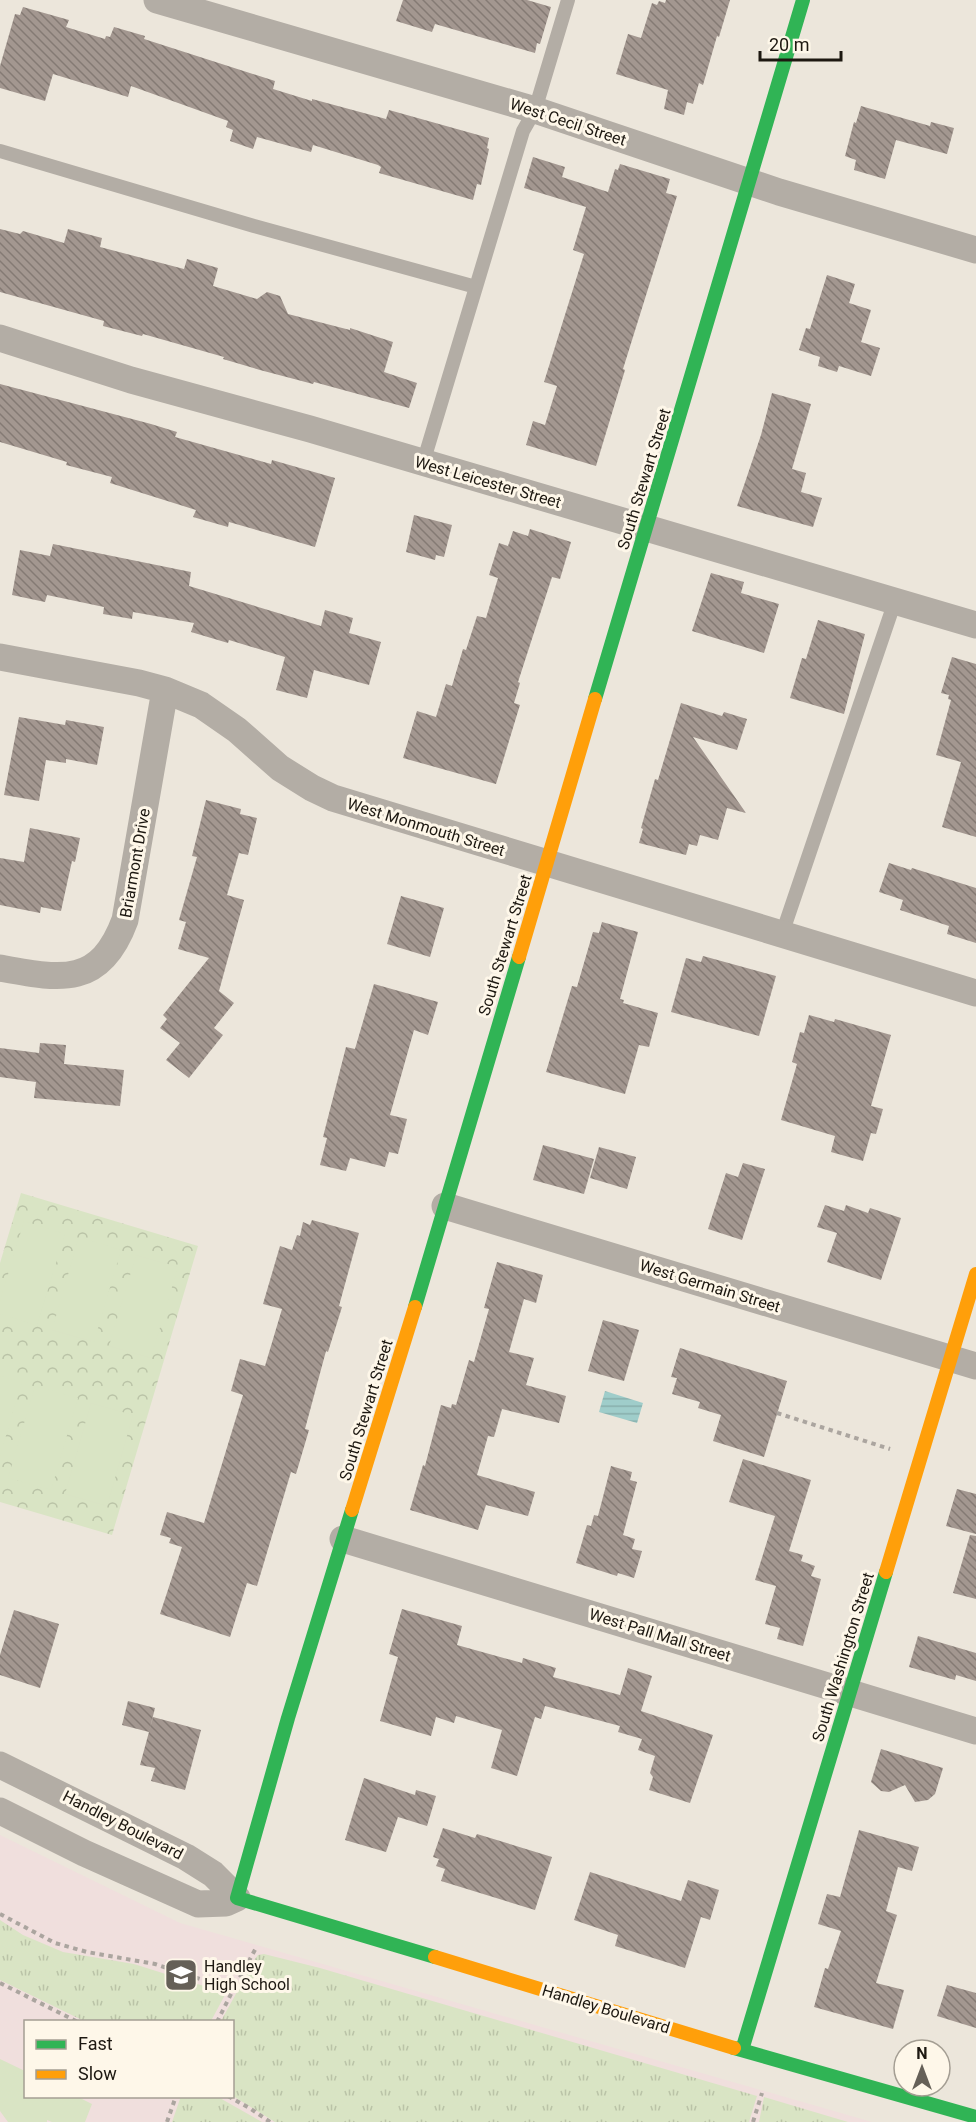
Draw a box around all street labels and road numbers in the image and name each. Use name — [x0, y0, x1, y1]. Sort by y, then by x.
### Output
street label: West Cecil Street — [507, 94, 629, 150]
street label: South Stewart Street — [613, 406, 675, 552]
street label: West Leicester Street — [413, 452, 563, 512]
street label: West Monmouth Street — [345, 794, 507, 860]
street label: Briarmont Drive — [116, 807, 154, 919]
street label: South Stewart Street — [474, 872, 536, 1018]
street label: West Germain Street — [637, 1256, 783, 1316]
street label: South Stewart Street — [335, 1337, 397, 1483]
street label: South Washington Street — [808, 1570, 878, 1744]
street label: West Pall Mall Street — [587, 1604, 733, 1666]
street label: Handley Boulevard — [60, 1786, 186, 1864]
street label: Handley Boulevard — [540, 1981, 672, 2037]

